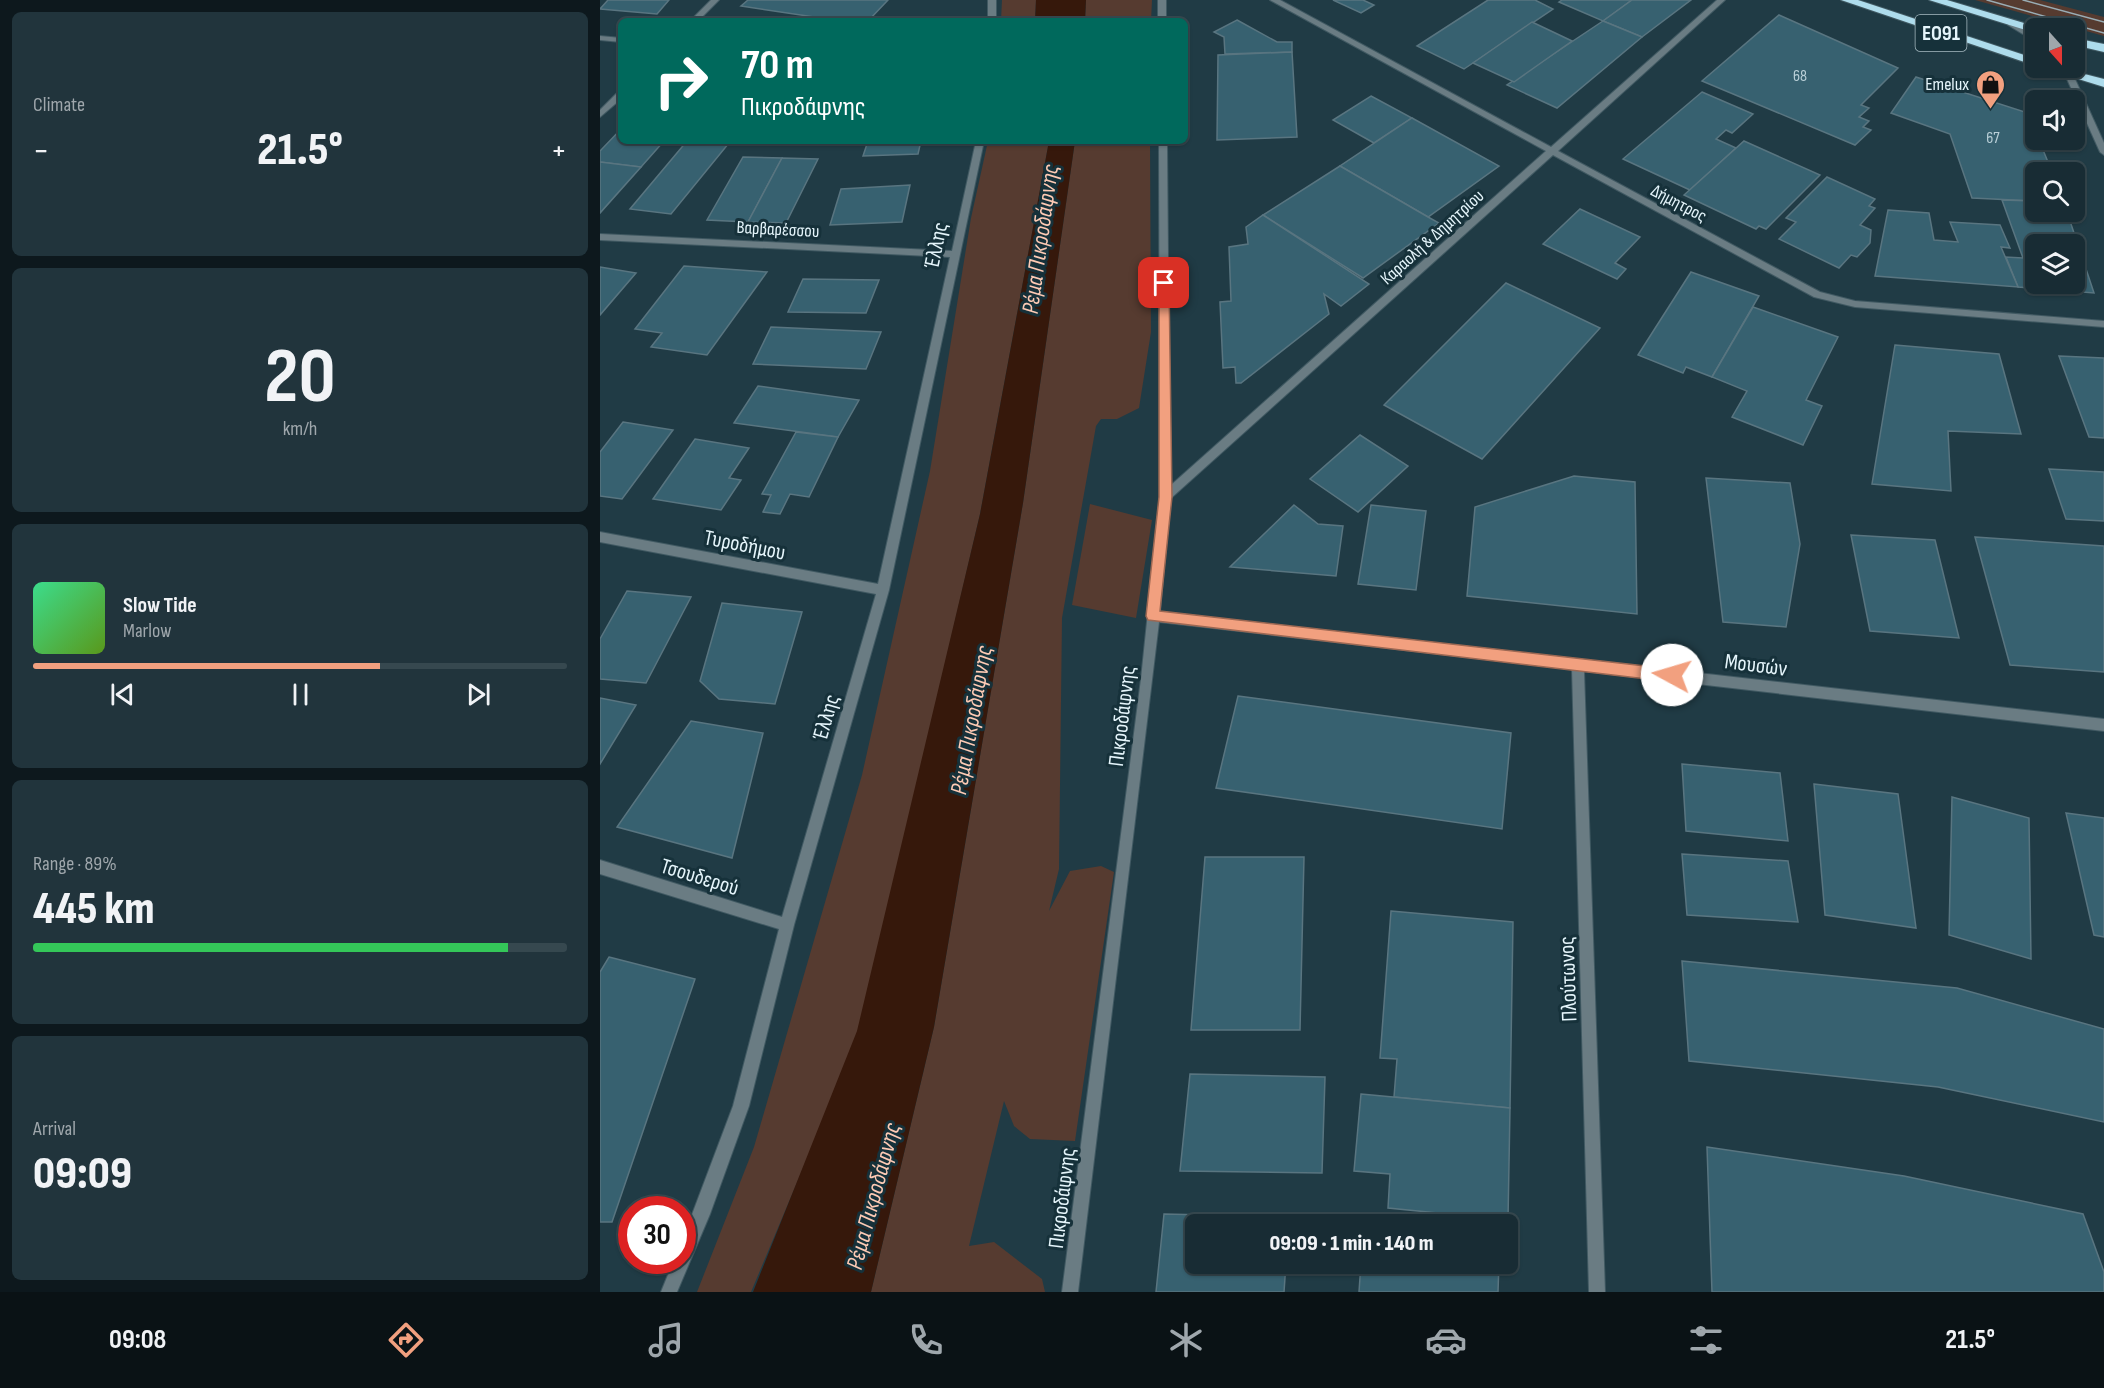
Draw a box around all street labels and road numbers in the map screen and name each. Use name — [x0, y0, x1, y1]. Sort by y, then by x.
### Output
road number: ΕΟ91 — [1916, 15, 1966, 51]
street label: Δήμητρος — [1647, 180, 1710, 227]
street label: Καραολή & Δημητρίου — [1376, 185, 1488, 289]
street label: Βαρβαρέσσου — [736, 217, 820, 242]
street label: Έλλης — [918, 220, 955, 272]
street label: Τυροδήμου — [702, 524, 788, 567]
street label: Μουσών — [1723, 648, 1789, 683]
street label: Πικροδάφνης — [1103, 664, 1142, 768]
street label: Έλλης — [807, 691, 846, 744]
street label: Τσουδερού — [657, 853, 742, 902]
street label: Πλούτωνος — [1554, 936, 1583, 1022]
street label: Πικροδάφνης — [1043, 1146, 1082, 1250]

